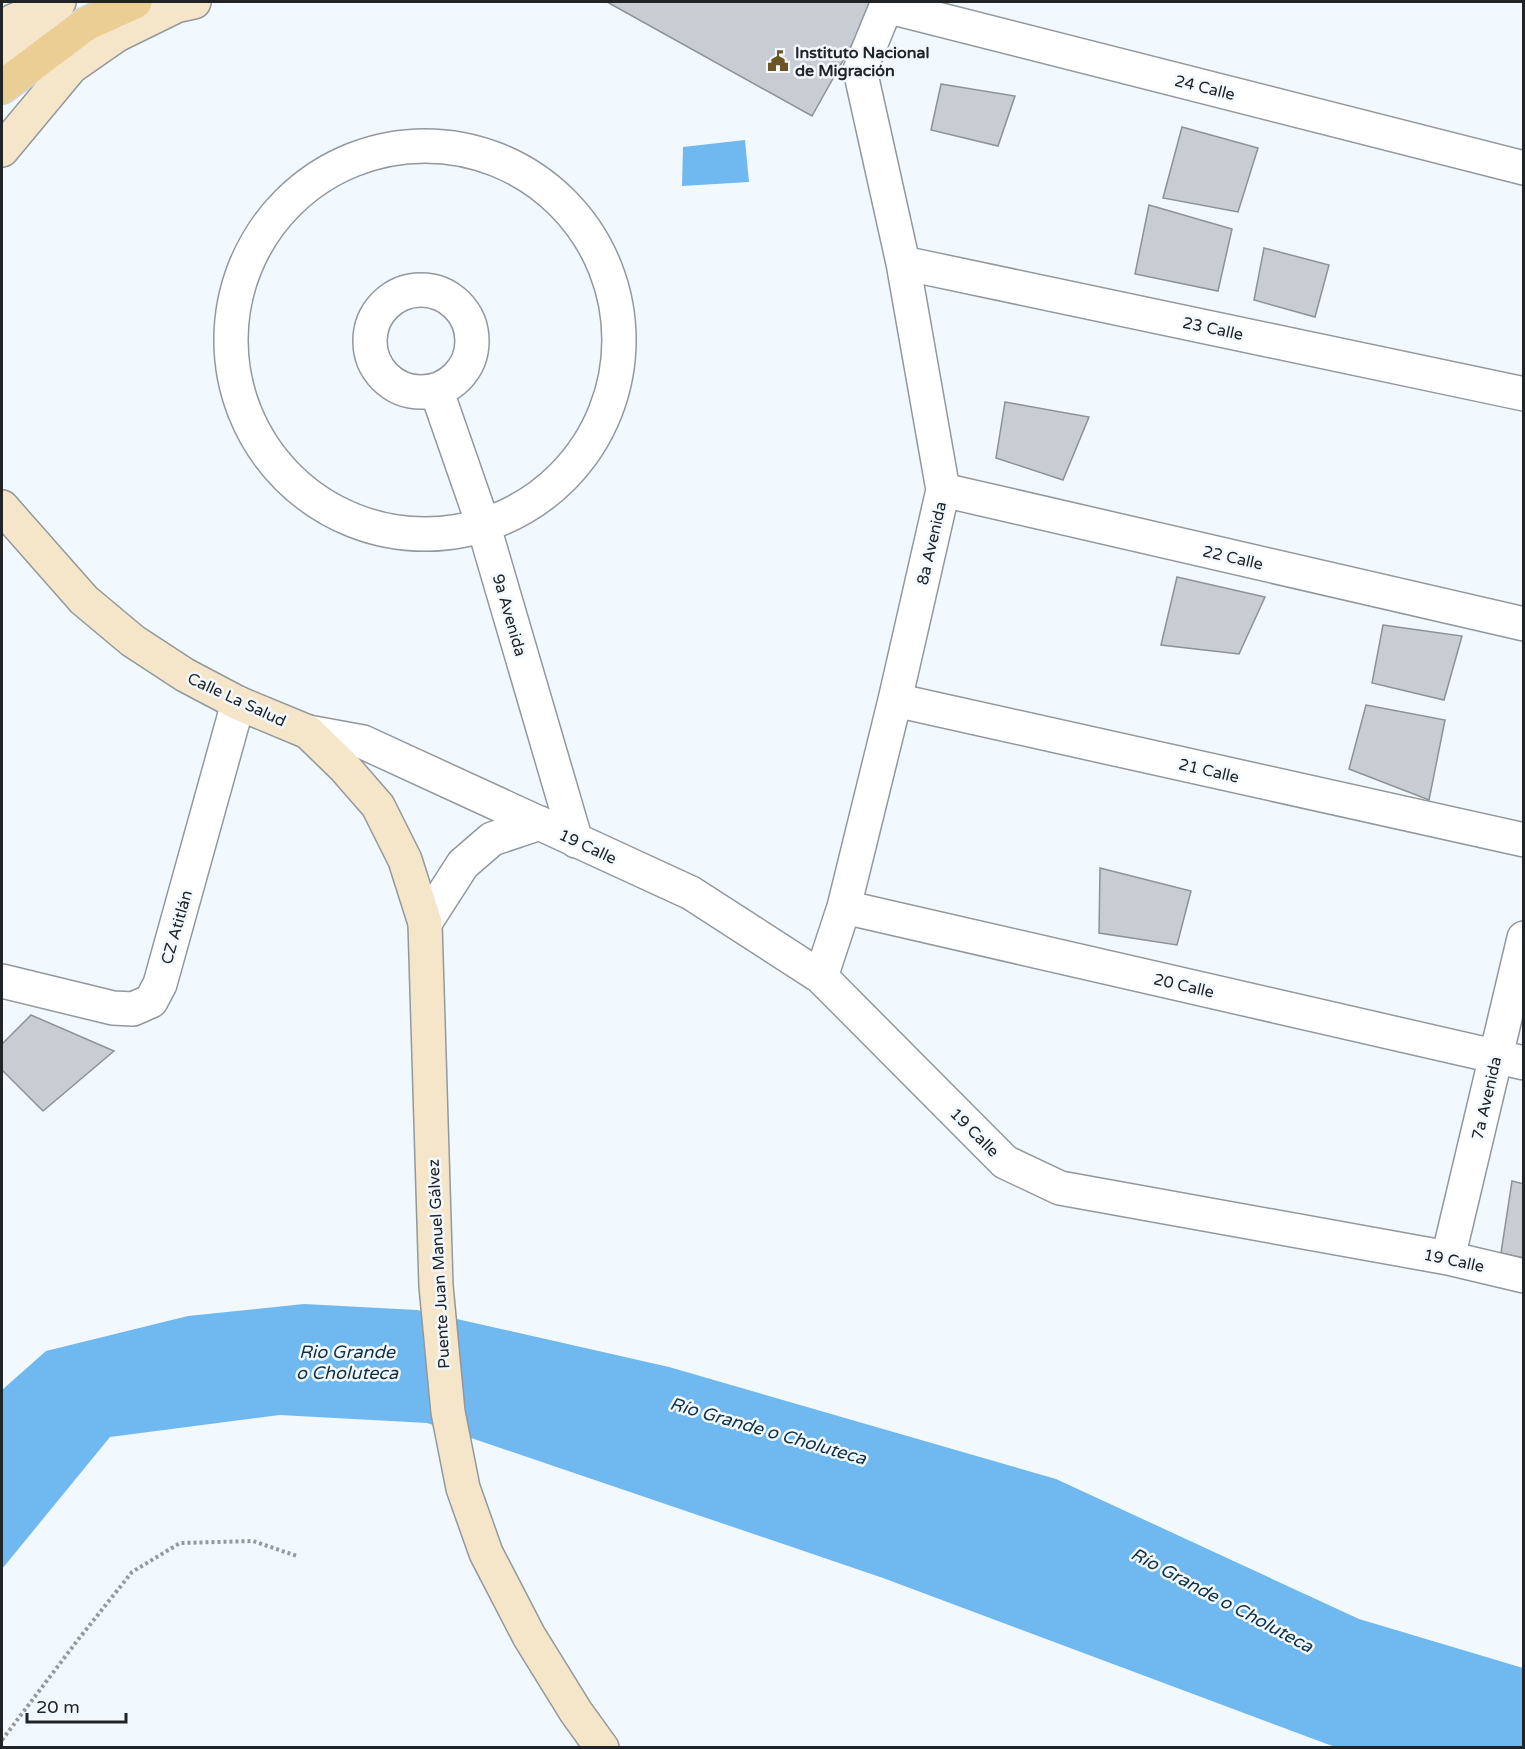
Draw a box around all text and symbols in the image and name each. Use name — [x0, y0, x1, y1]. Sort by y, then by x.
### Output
place label: Instituto Nacional de Migración — [795, 43, 929, 81]
public building icon: Instituto Nacional de Migración — [766, 49, 790, 73]
street label: 24 Calle — [1173, 71, 1237, 105]
street label: 23 Calle — [1181, 313, 1245, 345]
street label: 8a Avenida — [913, 500, 951, 587]
street label: 22 Calle — [1201, 541, 1265, 575]
street label: 9a Avenida — [488, 572, 530, 659]
street label: Calle La Salud — [184, 668, 289, 731]
street label: 21 Calle — [1177, 754, 1241, 788]
street label: 19 Calle — [556, 825, 620, 869]
street label: CZ Atitlán — [157, 888, 197, 967]
street label: 20 Calle — [1152, 969, 1216, 1003]
street label: 7a Avenida — [1468, 1055, 1506, 1142]
street label: 19 Calle — [946, 1104, 1003, 1161]
street label: Puente Juan Manuel Gálvez — [424, 1159, 454, 1369]
street label: 19 Calle — [1422, 1245, 1486, 1277]
water label: Rio Grande o Choluteca — [296, 1341, 399, 1384]
water label: Río Grande o Choluteca — [667, 1392, 869, 1470]
water label: Río Grande o Choluteca — [1127, 1543, 1318, 1658]
scale bar — [27, 1686, 126, 1724]
text: 20 m — [36, 1696, 80, 1718]

